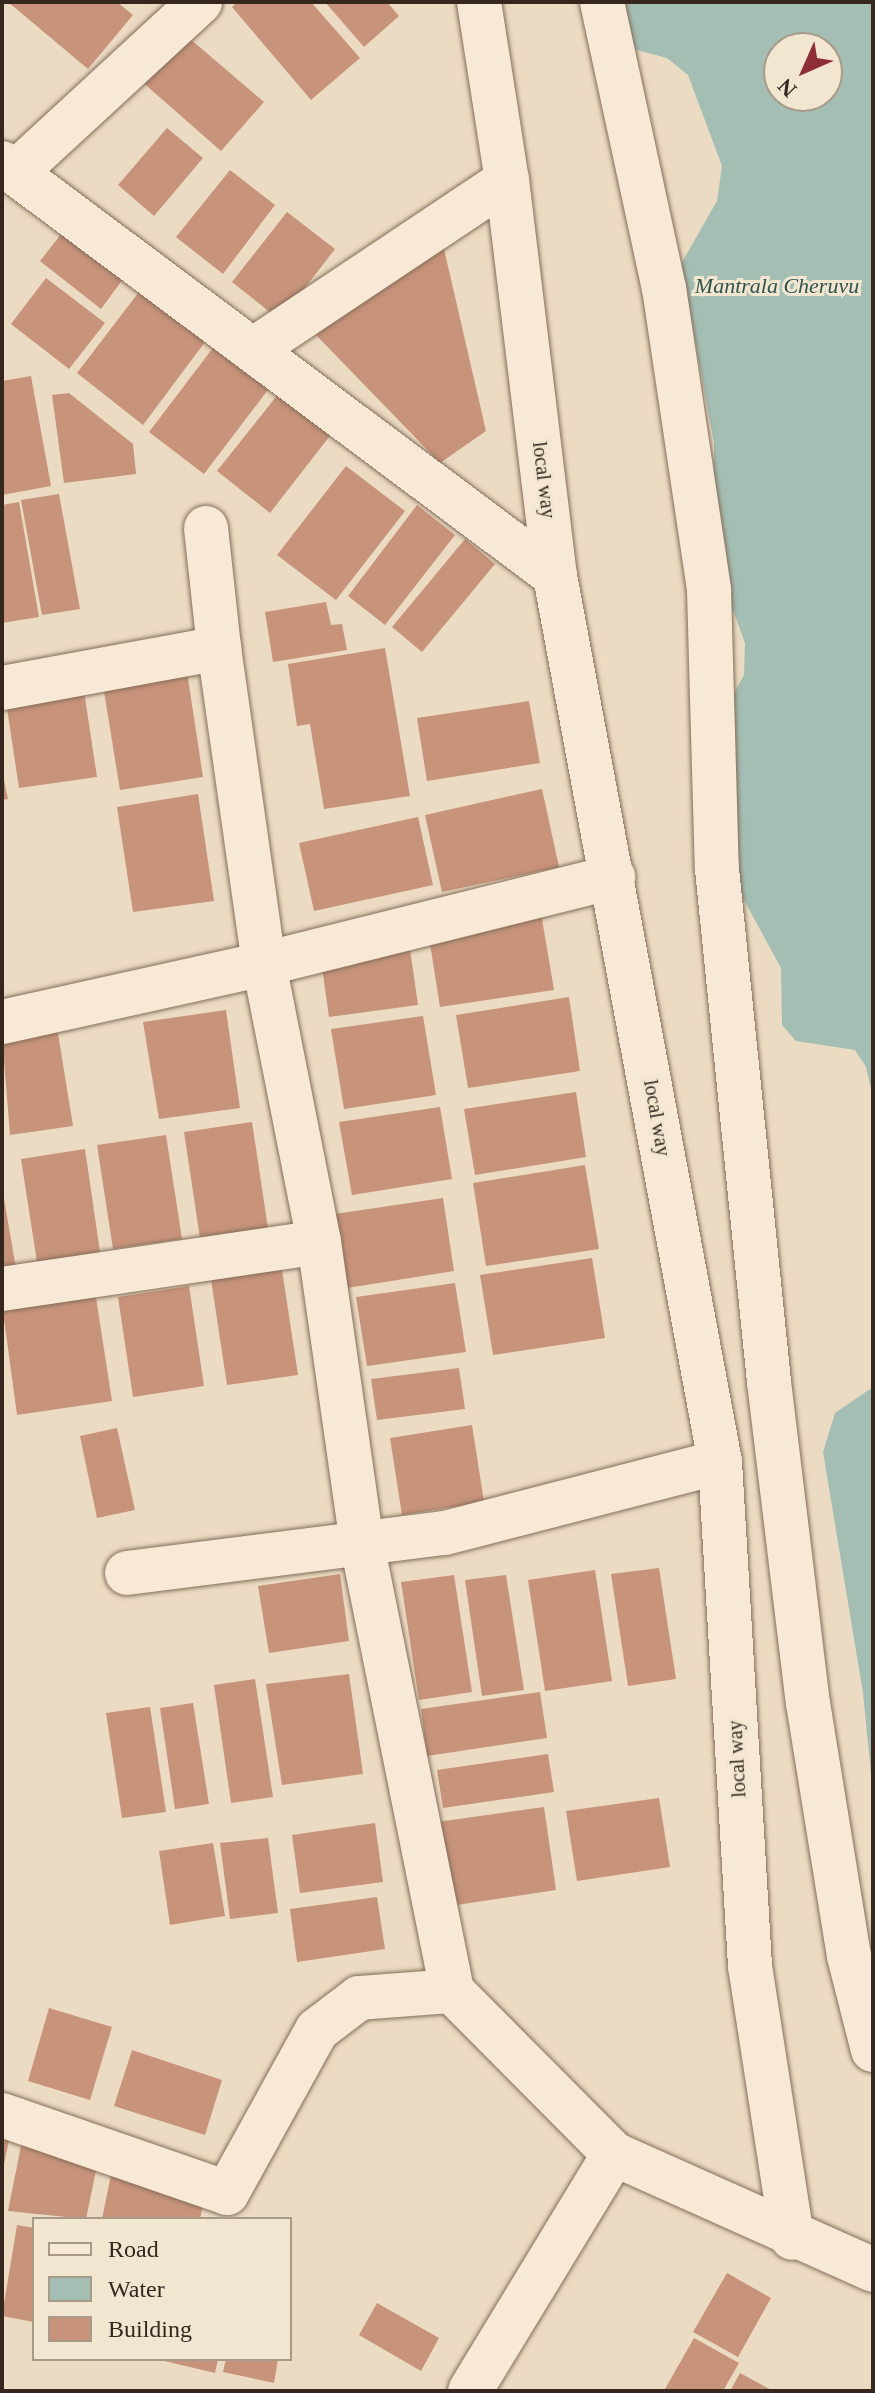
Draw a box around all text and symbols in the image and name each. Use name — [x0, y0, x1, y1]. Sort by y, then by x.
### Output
north arrow — [763, 32, 843, 112]
text: N — [773, 73, 802, 102]
water label: Mantrala Cheruvu — [695, 273, 859, 299]
street label: local way — [527, 440, 561, 520]
street label: local way — [638, 1078, 676, 1158]
street label: local way — [723, 1720, 751, 1798]
legend — [32, 2217, 292, 2361]
text: Road — [108, 2236, 159, 2262]
text: Water — [108, 2276, 165, 2302]
text: Building — [108, 2316, 192, 2342]

